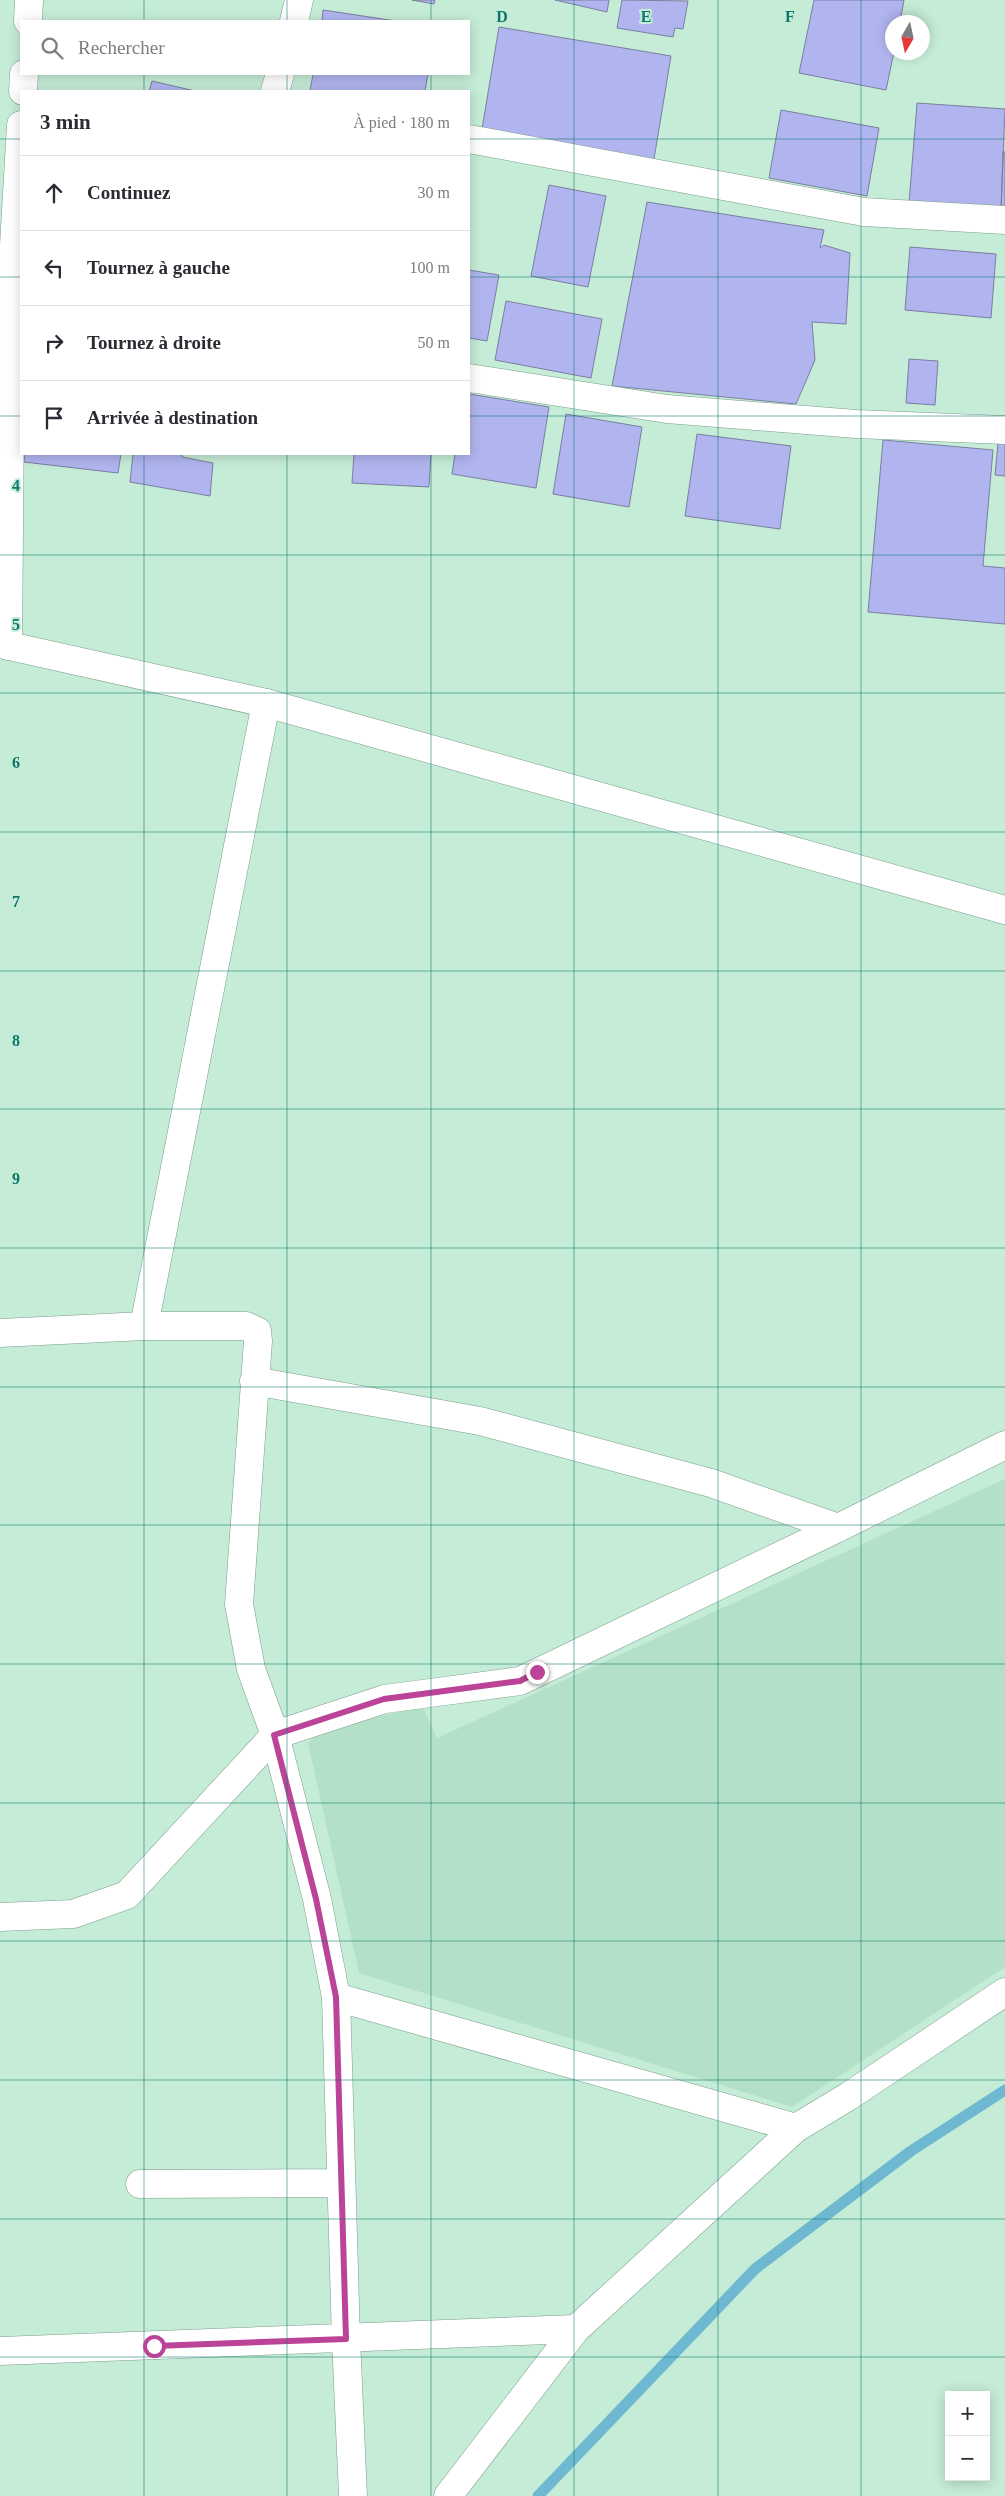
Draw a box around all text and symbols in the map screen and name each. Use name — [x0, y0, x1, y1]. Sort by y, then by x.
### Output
text: D — [496, 8, 508, 25]
text: E — [641, 8, 651, 25]
text: F — [785, 8, 795, 25]
north arrow — [885, 15, 930, 60]
search box — [20, 20, 470, 75]
icon: search — [38, 34, 66, 62]
text: Rechercher — [78, 37, 165, 58]
text: 3 min — [40, 110, 91, 134]
text: À pied · 180 m — [353, 114, 450, 131]
icon: ahead — [40, 179, 68, 207]
text: Continuez — [87, 182, 170, 203]
text: 30 m — [418, 184, 450, 201]
icon: left — [40, 254, 68, 282]
text: Tournez à gauche — [87, 257, 230, 278]
text: 100 m — [410, 259, 450, 276]
icon: right — [40, 329, 68, 357]
text: Tournez à droite — [87, 332, 221, 353]
text: 50 m — [418, 334, 450, 351]
icon: arrive — [40, 404, 68, 432]
text: Arrivée à destination — [87, 407, 258, 428]
text: 4 — [12, 477, 20, 494]
text: 5 — [12, 616, 20, 633]
text: 6 — [12, 754, 20, 771]
text: 7 — [12, 893, 20, 910]
text: 8 — [12, 1032, 20, 1049]
text: 9 — [12, 1170, 20, 1187]
route end — [526, 1661, 549, 1684]
route start — [143, 2335, 166, 2358]
map controls — [945, 2391, 990, 2481]
button: + — [945, 2391, 990, 2436]
button: − — [945, 2436, 990, 2481]

